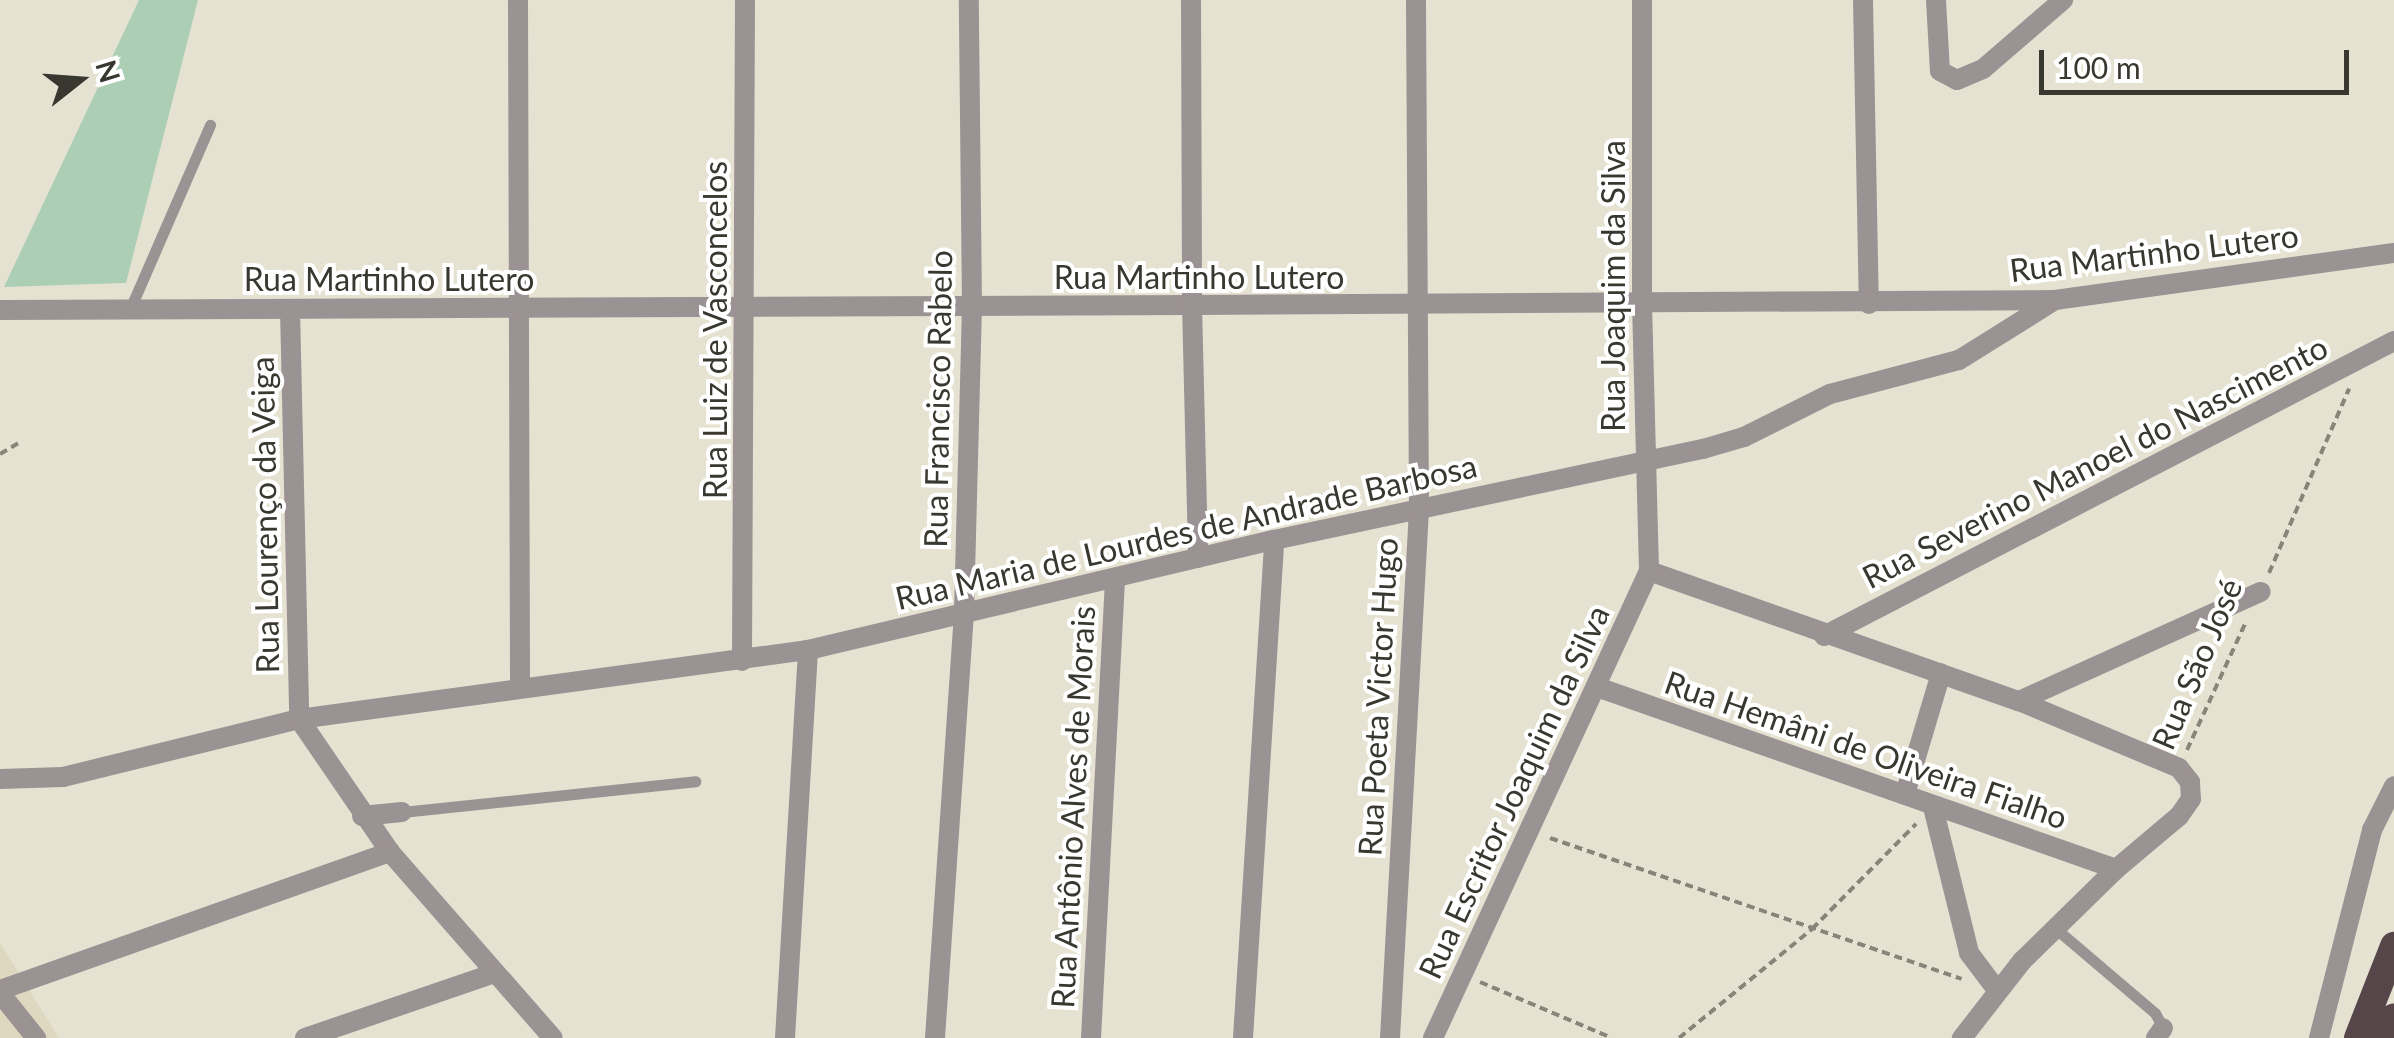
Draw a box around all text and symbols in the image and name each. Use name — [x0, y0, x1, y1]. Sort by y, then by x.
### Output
north arrow — [30, 30, 130, 130]
scale bar — [2044, 30, 2354, 92]
text: 100 m — [2056, 49, 2141, 85]
text: N — [89, 56, 128, 87]
street label: Rua Joaquim da Silva — [1594, 140, 1632, 432]
street label: Rua Luiz de Vasconcelos — [696, 160, 734, 500]
street label: Rua Martinho Lutero — [2007, 216, 2301, 290]
street label: Rua Francisco Rabelo — [916, 250, 960, 548]
street label: Rua Martinho Lutero — [1054, 258, 1344, 296]
street label: Rua Martinho Lutero — [244, 260, 534, 298]
street label: Rua Severino Manoel do Nascimento — [1856, 328, 2334, 596]
street label: Rua Lourenço da Veiga — [243, 356, 287, 674]
street label: Rua Maria de Lourdes de Andrade Barbosa — [891, 446, 1481, 618]
street label: Rua Poeta Victor Hugo — [1350, 536, 1406, 858]
street label: Rua São José — [2144, 572, 2250, 756]
street label: Rua Escritor Joaquim da Silva — [1410, 599, 1618, 985]
street label: Rua Antônio Alves de Morais — [1043, 604, 1103, 1010]
street label: Rua Hemâni de Oliveira Fialho — [1660, 663, 2072, 837]

